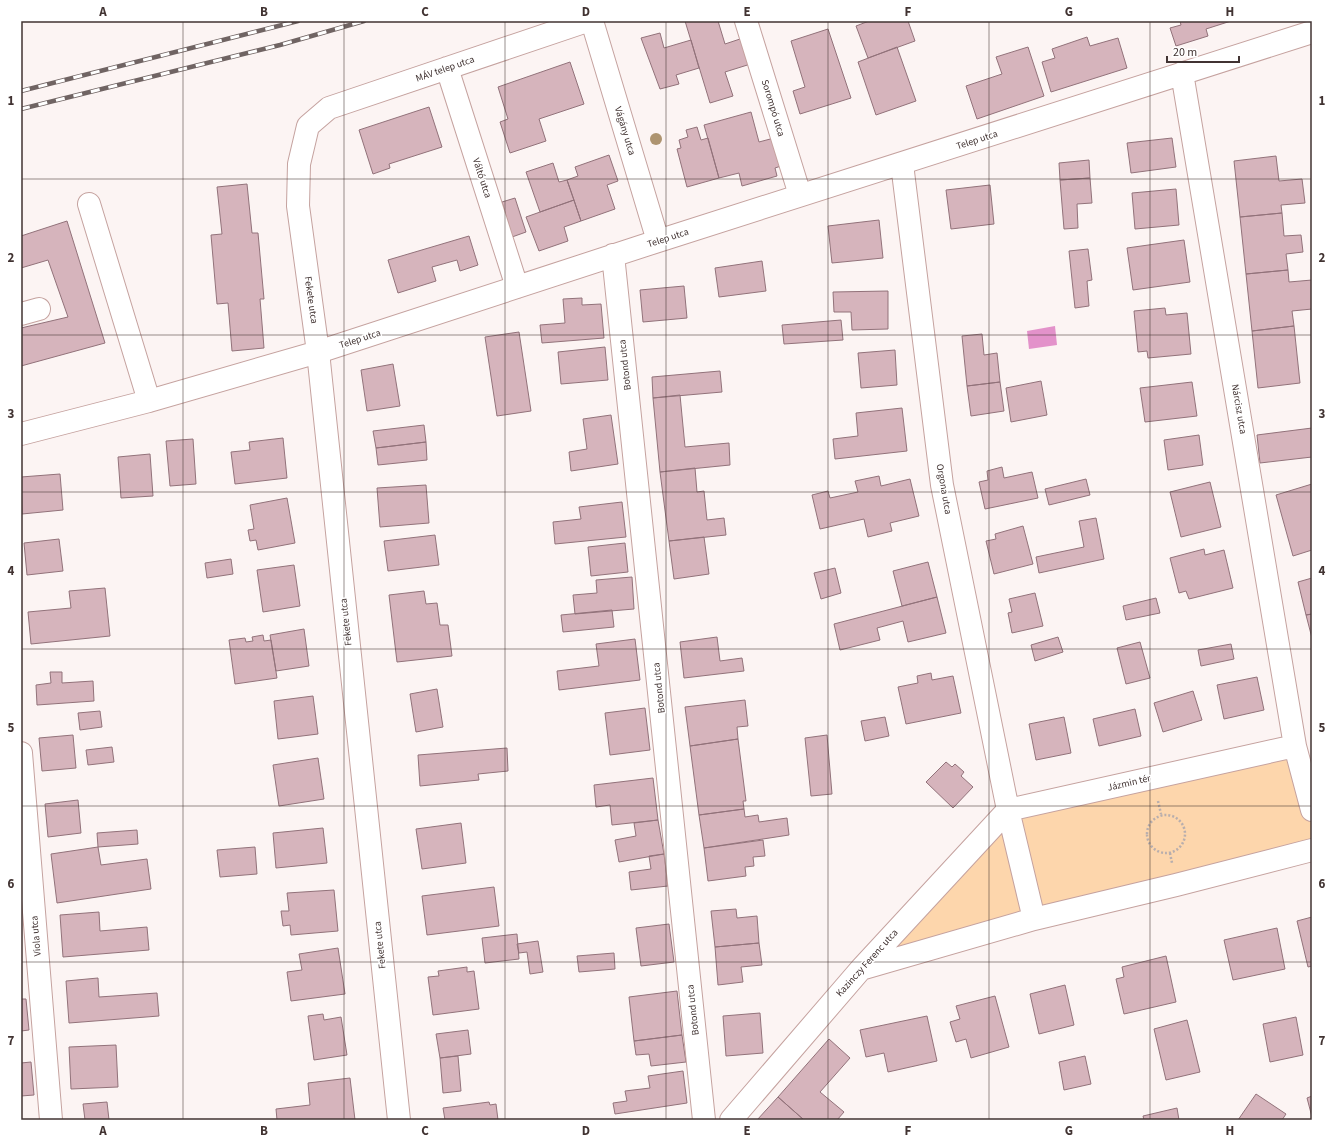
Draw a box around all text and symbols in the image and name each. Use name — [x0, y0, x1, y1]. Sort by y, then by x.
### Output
text: A — [98, 3, 107, 21]
text: B — [260, 3, 268, 21]
text: C — [421, 3, 429, 21]
text: D — [582, 3, 590, 21]
text: E — [743, 3, 751, 21]
text: F — [905, 3, 912, 21]
text: G — [1065, 3, 1073, 21]
text: H — [1226, 3, 1234, 21]
scale bar — [1167, 38, 1239, 64]
text: 20 m — [1173, 44, 1197, 61]
street label: MÁV telep utca — [414, 52, 476, 86]
street label: Sorompó utca — [758, 78, 788, 138]
text: 1 — [8, 92, 15, 110]
text: 1 — [1319, 92, 1326, 110]
street label: Vágány utca — [611, 105, 639, 157]
street label: Telep utca — [954, 127, 1000, 153]
street label: Váltó utca — [469, 156, 495, 200]
street label: Telep utca — [645, 225, 691, 251]
text: 2 — [8, 249, 15, 267]
text: 2 — [1319, 249, 1326, 267]
street label: Fekete utca — [301, 275, 321, 325]
street label: Telep utca — [337, 326, 383, 352]
street label: Botond utca — [615, 339, 635, 391]
street label: Nárcisz utca — [1228, 383, 1250, 435]
text: 3 — [8, 405, 15, 423]
text: 3 — [1319, 405, 1326, 423]
street label: Orgona utca — [933, 463, 955, 515]
text: 4 — [8, 562, 15, 580]
text: 4 — [1319, 562, 1326, 580]
street label: Fekete utca — [337, 598, 355, 646]
street label: Botond utca — [649, 662, 669, 714]
text: 5 — [8, 719, 15, 737]
text: 5 — [1319, 719, 1326, 737]
street label: Jázmin tér — [1106, 771, 1153, 795]
text: 6 — [8, 875, 15, 893]
text: 6 — [1319, 875, 1326, 893]
street label: Viola utca — [27, 915, 45, 957]
street label: Fekete utca — [371, 921, 389, 969]
street label: Kazinczy Ferenc utca — [833, 926, 901, 1000]
street label: Botond utca — [683, 984, 703, 1036]
text: 7 — [8, 1032, 15, 1050]
text: 7 — [1319, 1032, 1326, 1050]
text: A — [98, 1122, 107, 1140]
text: B — [260, 1122, 268, 1140]
text: C — [421, 1122, 429, 1140]
text: D — [582, 1122, 590, 1140]
text: E — [743, 1122, 751, 1140]
text: F — [905, 1122, 912, 1140]
text: G — [1065, 1122, 1073, 1140]
text: H — [1226, 1122, 1234, 1140]

